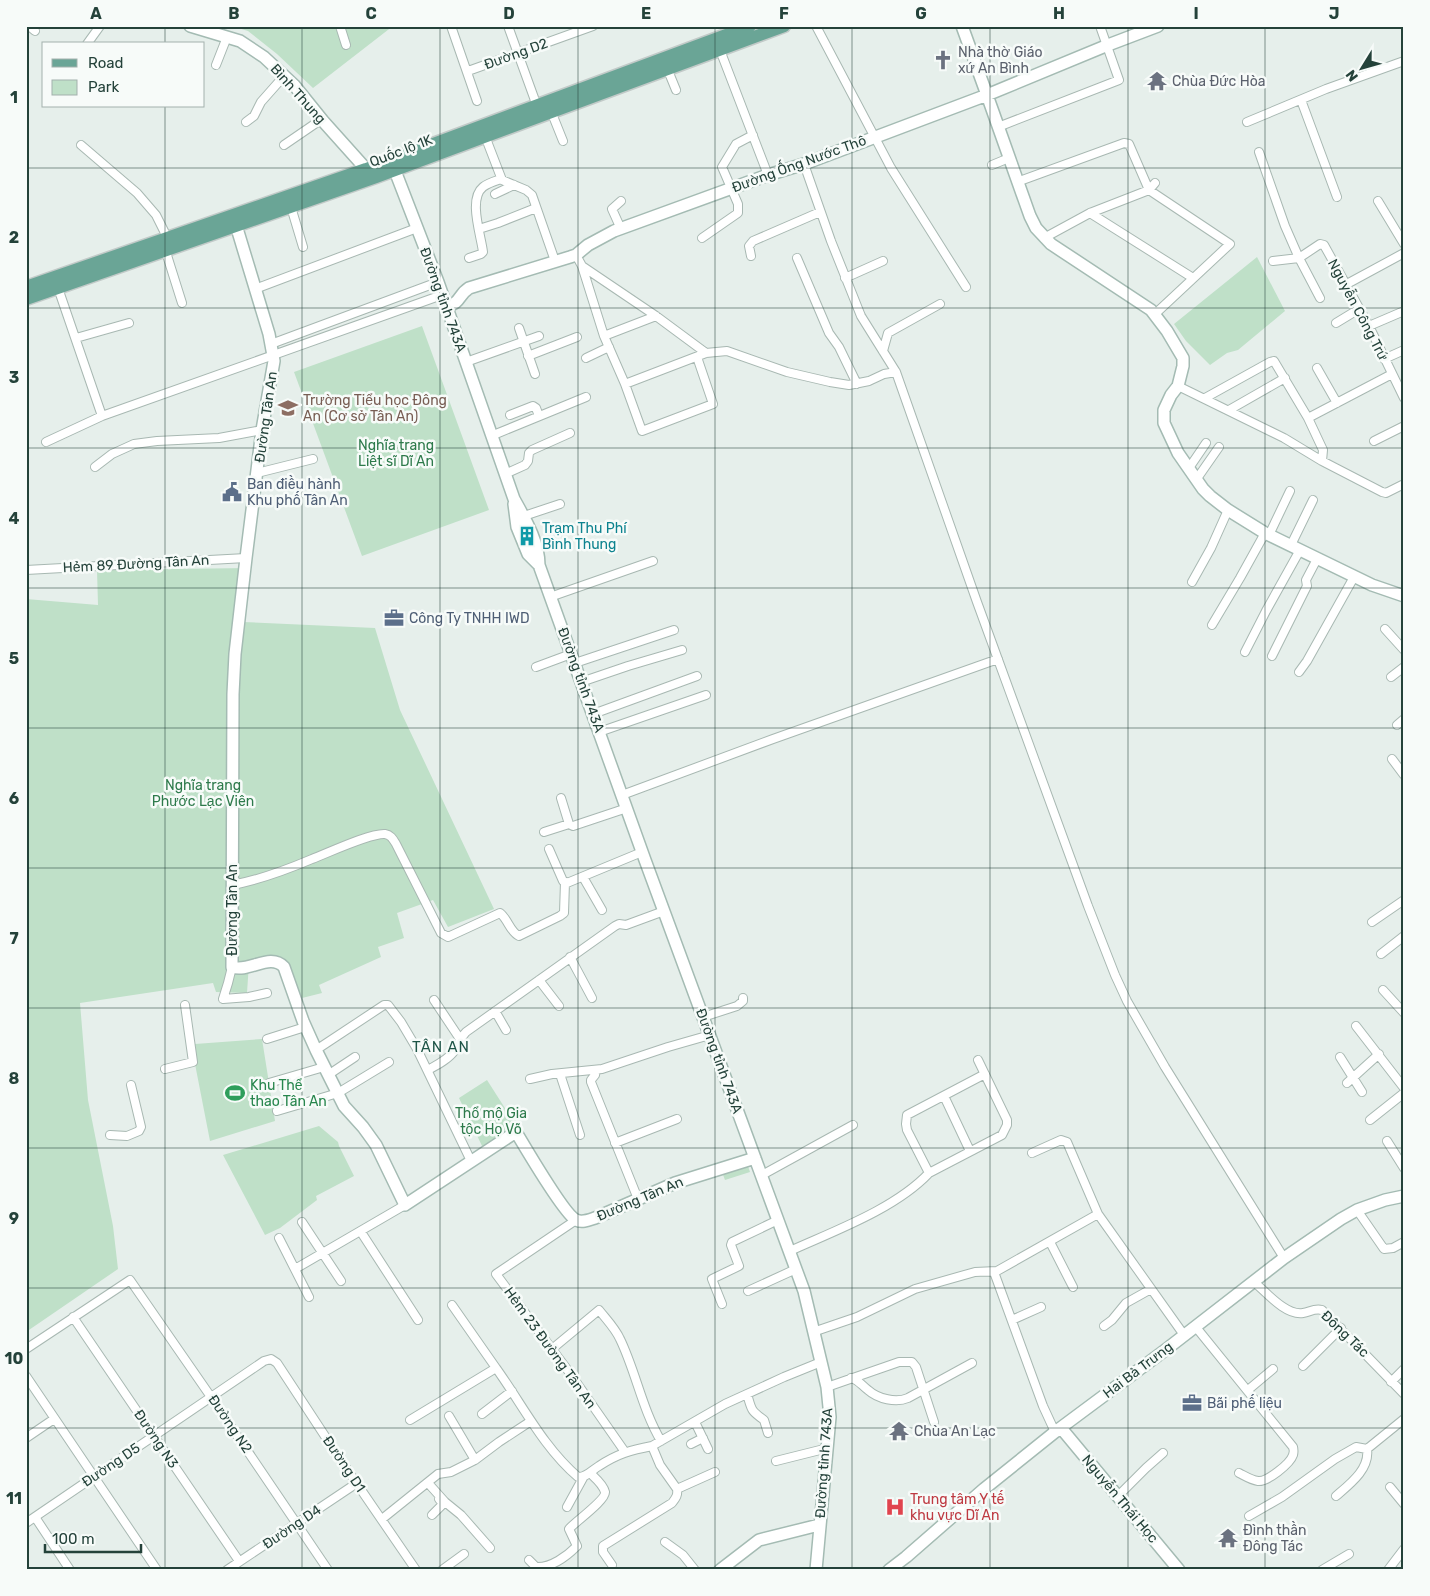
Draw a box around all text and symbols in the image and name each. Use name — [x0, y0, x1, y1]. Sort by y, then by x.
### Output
text: A — [90, 4, 102, 23]
text: B — [228, 4, 240, 23]
text: C — [365, 4, 377, 23]
text: D — [503, 4, 515, 23]
text: E — [641, 4, 651, 23]
text: F — [779, 4, 789, 23]
text: G — [915, 4, 927, 23]
text: H — [1053, 4, 1065, 23]
text: I — [1193, 4, 1199, 23]
text: J — [1329, 4, 1339, 23]
street label: Đường D2 — [482, 35, 550, 73]
legend — [42, 42, 205, 108]
north arrow — [1338, 42, 1388, 92]
place label: Nhà thờ Giáo xứ An Bình — [958, 44, 1042, 77]
church icon: Nhà thờ Giáo xứ An Bình — [932, 49, 954, 71]
text: Road — [88, 54, 124, 72]
street label: Bình Thung — [267, 61, 329, 127]
text: N — [1342, 66, 1362, 85]
temple icon: Chùa Đức Hòa — [1146, 70, 1168, 92]
place label: Chùa Đức Hòa — [1172, 73, 1266, 90]
text: Park — [88, 78, 119, 96]
text: 1 — [10, 88, 18, 107]
street label: Đường Ống Nước Thô — [729, 129, 869, 196]
street label: Quốc lộ 1K — [367, 130, 435, 171]
text: 2 — [9, 228, 19, 247]
street label: Đường tỉnh 743A — [416, 245, 470, 355]
street label: Nguyễn Công Trứ — [1324, 256, 1393, 364]
text: 3 — [9, 368, 19, 387]
street label: Đường Tân An — [251, 370, 281, 464]
place label: Trường Tiểu học Đông An (Cơ sở Tân An) — [303, 392, 447, 425]
school or university icon: Trường Tiểu học Đông An (Cơ sở Tân An) — [277, 397, 299, 419]
park label: Nghĩa trang Liệt sĩ Dĩ An — [358, 437, 434, 470]
place label: Ban điều hành Khu phố Tân An — [247, 475, 348, 509]
public building icon: Ban điều hành Khu phố Tân An — [221, 481, 243, 503]
text: 4 — [9, 509, 20, 528]
place label: Trạm Thu Phí Bình Thung — [542, 520, 627, 553]
building icon: Trạm Thu Phí Bình Thung — [516, 525, 538, 547]
street label: Hẻm 89 Đường Tân An — [62, 552, 210, 576]
office icon: Công Ty TNHH IWD — [383, 607, 405, 629]
place label: Công Ty TNHH IWD — [409, 610, 530, 627]
street label: Đường tỉnh 743A — [554, 625, 608, 735]
text: 5 — [9, 649, 19, 668]
park label: Nghĩa trang Phước Lạc Viên — [152, 777, 254, 810]
text: 6 — [9, 789, 19, 808]
street label: Đường Tân An — [224, 864, 241, 956]
text: 7 — [9, 929, 19, 948]
street label: Đường tỉnh 743A — [692, 1006, 746, 1116]
district label: TÂN AN — [412, 1038, 470, 1056]
text: 8 — [9, 1069, 20, 1088]
place label: Khu Thể thao Tân An — [250, 1077, 327, 1110]
sports icon: Khu Thể thao Tân An — [224, 1082, 246, 1104]
park label: Thổ mộ Gia tộc Họ Võ — [455, 1105, 527, 1138]
street label: Đường Tân An — [594, 1173, 686, 1225]
text: 9 — [9, 1209, 19, 1228]
street label: Hẻm 23 Đường Tân An — [500, 1284, 600, 1412]
street label: Đông Tác — [1318, 1307, 1373, 1361]
street label: Hai Bà Trưng — [1100, 1338, 1176, 1402]
text: 10 — [5, 1349, 24, 1368]
street label: Đường N2 — [204, 1392, 256, 1456]
office icon: Bãi phế liệu — [1181, 1392, 1203, 1414]
place label: Bãi phế liệu — [1207, 1394, 1282, 1412]
street label: Đường N3 — [130, 1407, 182, 1471]
street label: Đường tỉnh 743A — [812, 1407, 836, 1519]
temple icon: Chùa An Lạc — [888, 1420, 910, 1442]
place label: Chùa An Lạc — [914, 1423, 996, 1440]
street label: Đường D1 — [319, 1433, 369, 1495]
street label: Đường D5 — [79, 1439, 143, 1491]
street label: Nguyễn Thái Học — [1078, 1451, 1163, 1547]
text: 11 — [6, 1489, 22, 1508]
place label: Trung tâm Y tế khu vực Dĩ An — [910, 1490, 1005, 1524]
hospital icon: Trung tâm Y tế khu vực Dĩ An — [884, 1496, 906, 1518]
street label: Đường D4 — [260, 1501, 325, 1553]
scale bar — [45, 1521, 141, 1553]
place label: Đình thần Đông Tác — [1243, 1521, 1307, 1555]
temple icon: Đình thần Đông Tác — [1217, 1527, 1239, 1549]
text: 100 m — [52, 1530, 94, 1548]

